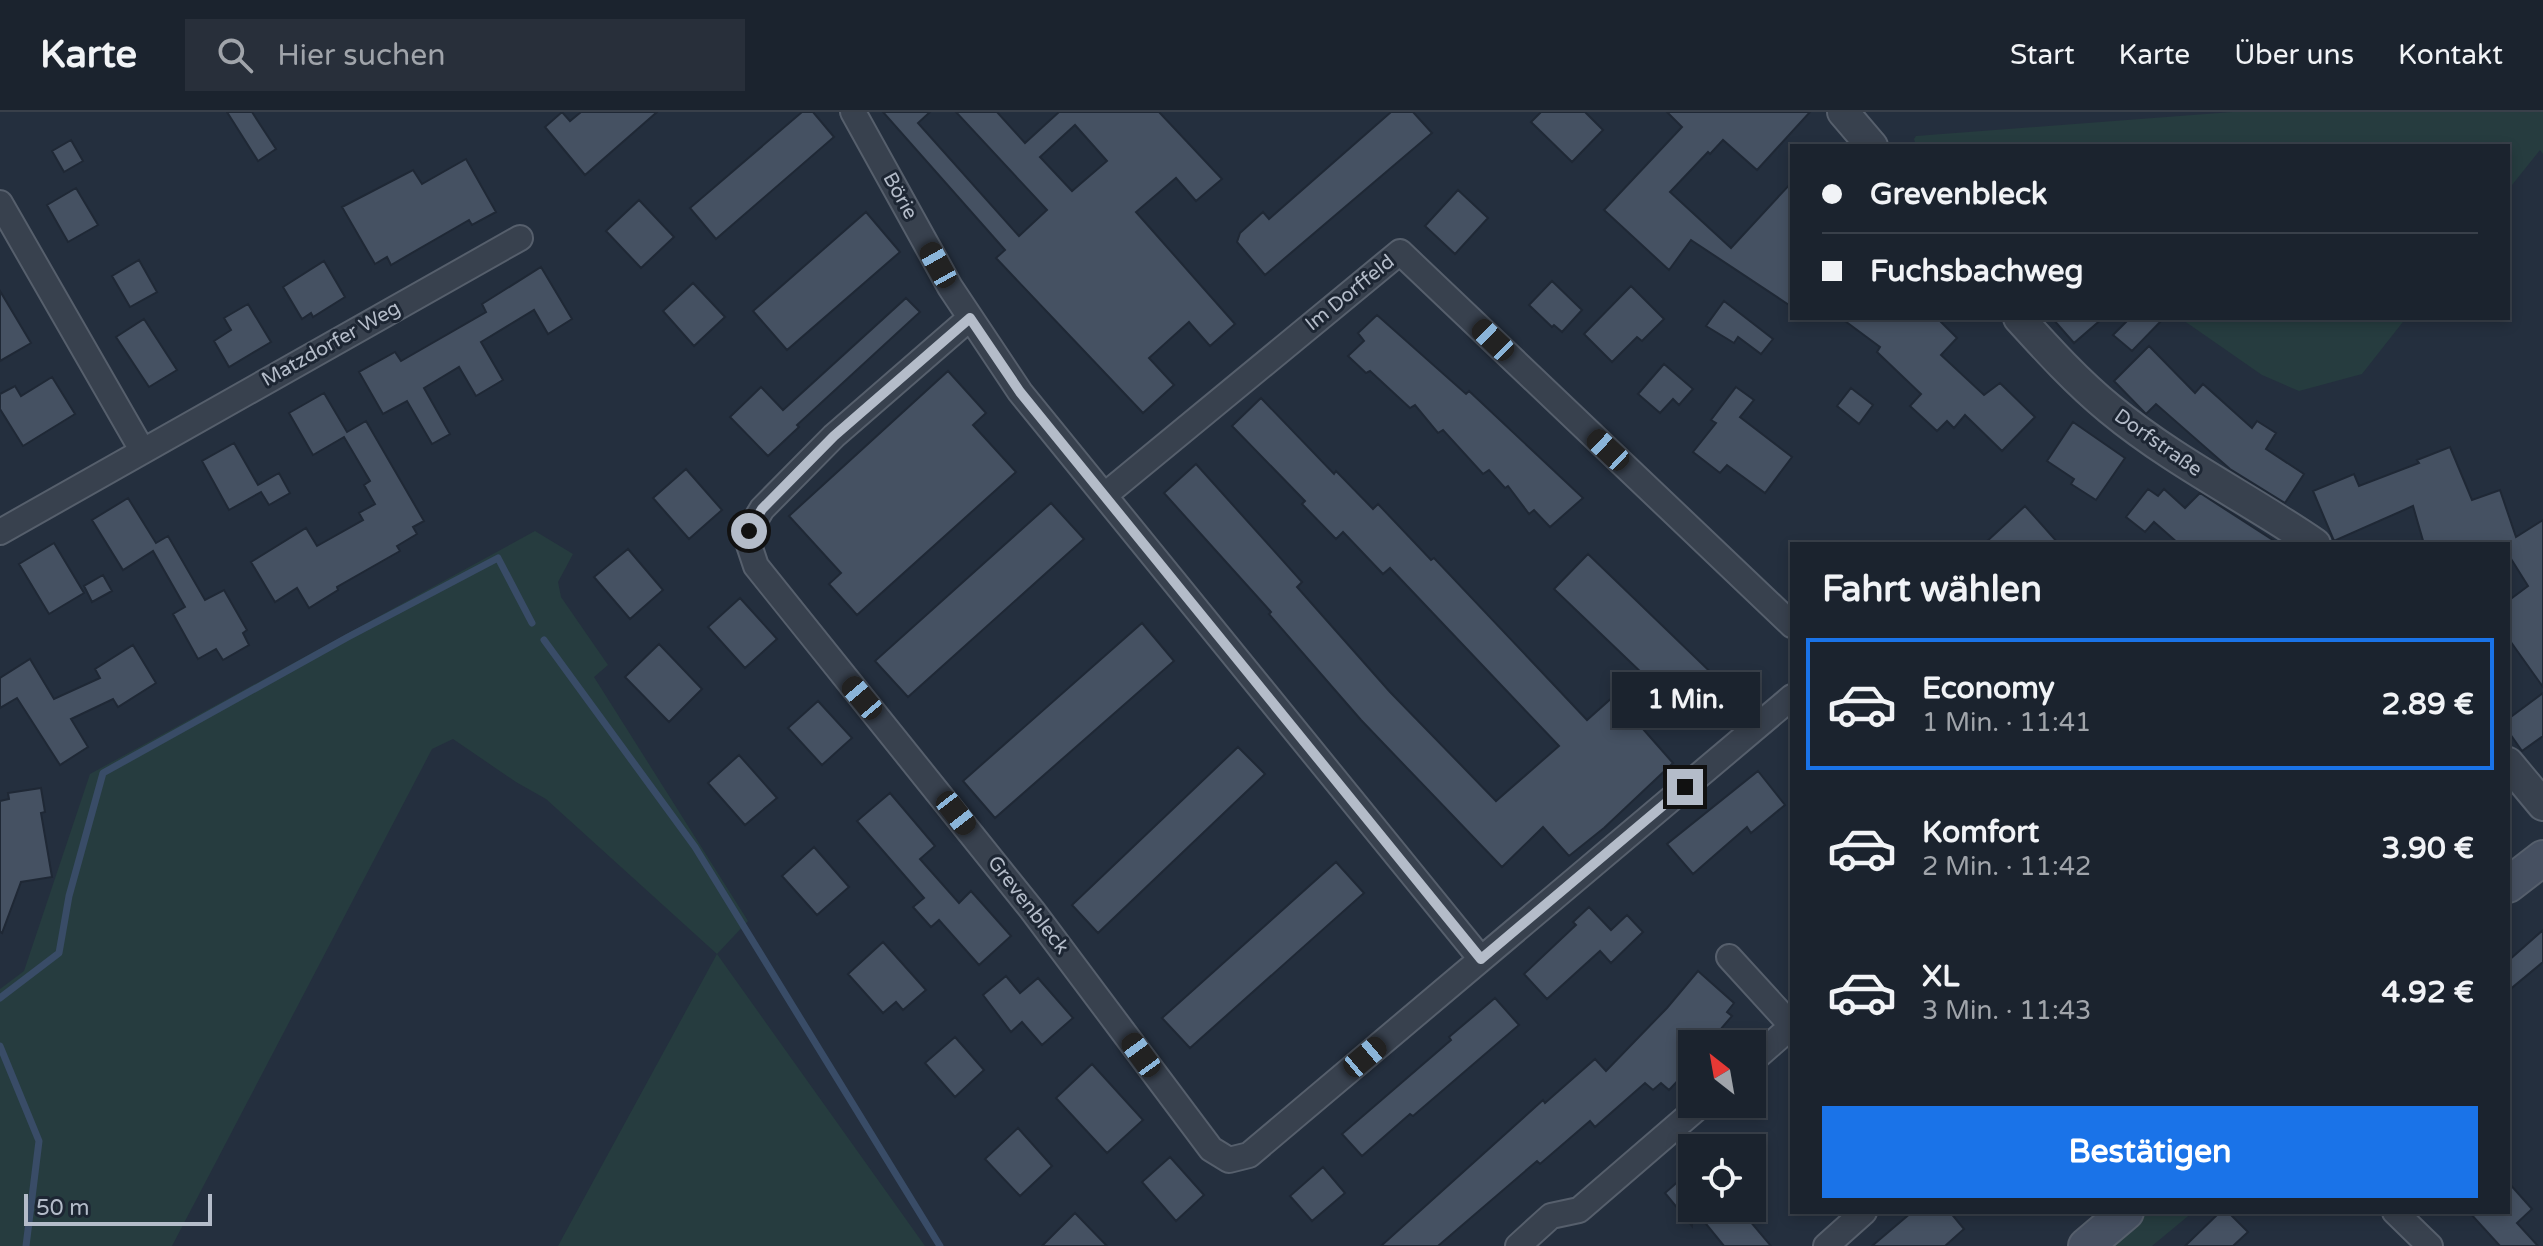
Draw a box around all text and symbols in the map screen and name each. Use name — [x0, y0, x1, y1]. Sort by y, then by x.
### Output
search box — [185, 19, 745, 91]
text: Karte — [40, 32, 137, 78]
icon: search — [213, 33, 257, 77]
text: Hier suchen — [277, 37, 445, 74]
text: Start — [2010, 38, 2075, 72]
text: Karte — [2119, 38, 2190, 72]
text: Über uns — [2234, 38, 2354, 72]
text: Kontakt — [2398, 38, 2503, 72]
street label: Börie — [877, 168, 923, 224]
text: Grevenbleck — [1870, 176, 2047, 213]
car — [916, 238, 960, 292]
street label: Im Dorffeld — [1301, 250, 1399, 336]
text: Fuchsbachweg — [1870, 253, 2083, 290]
street label: Matzdorfer Weg — [257, 296, 405, 392]
car — [1467, 315, 1519, 365]
street label: Dorfstraße — [2109, 404, 2207, 482]
car — [1582, 425, 1634, 475]
route start — [731, 513, 767, 549]
text: Fahrt wählen — [1822, 568, 2042, 611]
icon: car — [1826, 668, 1898, 740]
text: Economy — [1922, 670, 2055, 707]
callout: 1 Min. — [1611, 671, 1759, 727]
car — [837, 672, 887, 724]
text: 1 Min. — [1647, 684, 1725, 715]
text: 2.89 € — [2382, 686, 2474, 723]
text: 1 Min. · 11:41 — [1922, 707, 2091, 738]
route end — [1667, 769, 1703, 805]
car — [932, 787, 980, 839]
icon: car — [1826, 812, 1898, 884]
text: Komfort — [1922, 814, 2039, 851]
text: 3.90 € — [2381, 830, 2474, 867]
street label: Grevenbleck — [982, 851, 1074, 959]
text: 2 Min. · 11:42 — [1922, 851, 2091, 882]
icon: car — [1826, 956, 1898, 1028]
text: XL — [1922, 958, 1959, 995]
text: 4.92 € — [2381, 974, 2474, 1011]
text: 3 Min. · 11:43 — [1922, 995, 2091, 1026]
car — [1117, 1029, 1165, 1081]
north arrow — [1678, 1030, 1766, 1118]
map controls — [1678, 1030, 1766, 1222]
car — [1339, 1032, 1391, 1082]
button: Bestätigen — [1822, 1106, 2478, 1198]
button: locate — [1678, 1134, 1766, 1222]
scale bar — [24, 1190, 212, 1226]
text: 50 m — [36, 1195, 90, 1221]

